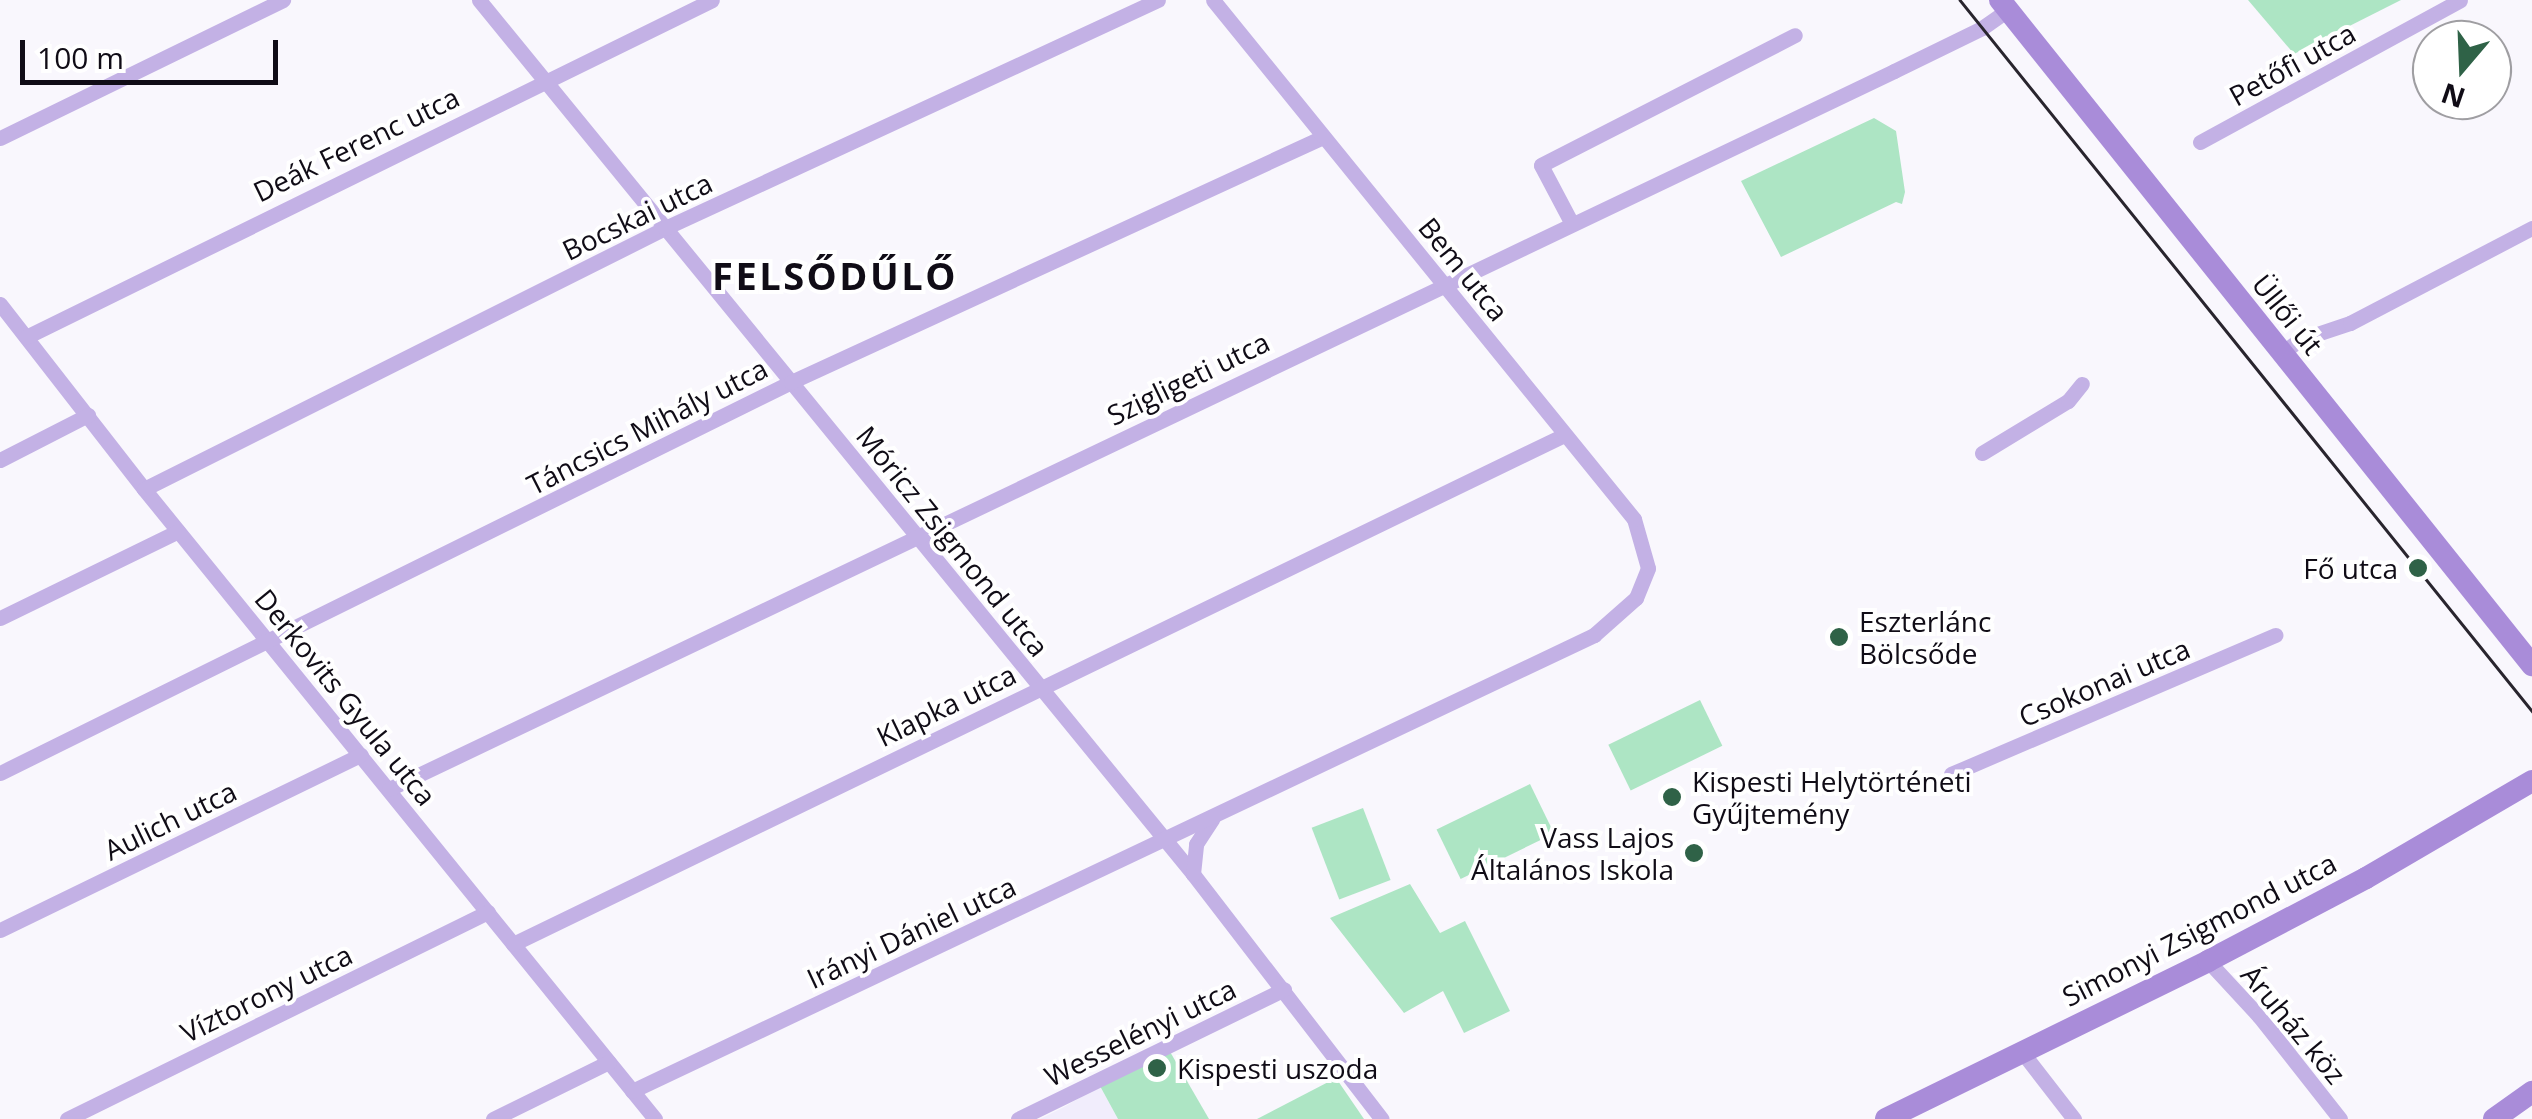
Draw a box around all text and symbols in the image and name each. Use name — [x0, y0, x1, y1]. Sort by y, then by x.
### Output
street label: Petőfi utca — [2223, 16, 2361, 112]
scale bar — [25, 20, 282, 82]
north arrow — [2412, 20, 2512, 120]
text: 100 m — [37, 37, 124, 78]
text: N — [2436, 75, 2470, 118]
street label: Deák Ferenc utca — [248, 80, 464, 208]
street label: Bocskai utca — [557, 165, 717, 267]
street label: Bem utca — [1412, 211, 1516, 327]
district label: FELSŐDŰLŐ — [712, 253, 958, 299]
street label: Üllői út — [2246, 267, 2330, 361]
street label: Szigligeti utca — [1101, 324, 1275, 432]
street label: Táncsics Mihály utca — [521, 351, 773, 501]
street label: Móricz Zsigmond utca — [850, 419, 1056, 663]
place label: Fő utca — [2303, 551, 2398, 585]
marker: Fő utca — [2407, 557, 2429, 579]
street label: Derkovits Gyula utca — [249, 582, 443, 812]
place label: Eszterlánc Bölcsőde — [1859, 604, 1991, 670]
marker: Eszterlánc Bölcsőde — [1828, 626, 1850, 648]
street label: Csokonai utca — [2013, 631, 2195, 733]
street label: Klapka utca — [871, 657, 1021, 753]
place label: Kispesti Helytörténeti Gyűjtemény — [1692, 764, 1971, 830]
street label: Aulich utca — [98, 774, 242, 866]
marker: Kispesti Helytörténeti Gyűjtemény — [1661, 786, 1683, 808]
place label: Vass Lajos Általános Iskola — [1471, 820, 1674, 886]
marker: Vass Lajos Általános Iskola — [1683, 842, 1705, 864]
street label: Simonyi Zsigmond utca — [2056, 845, 2342, 1013]
street label: Irányi Dániel utca — [801, 869, 1021, 995]
street label: Víztorony utca — [175, 937, 357, 1049]
street label: Áruház köz — [2235, 958, 2353, 1090]
street label: Wesselényi utca — [1039, 971, 1241, 1093]
place label: Kispesti uszoda — [1177, 1051, 1378, 1085]
marker: Kispesti uszoda — [1146, 1057, 1168, 1079]

